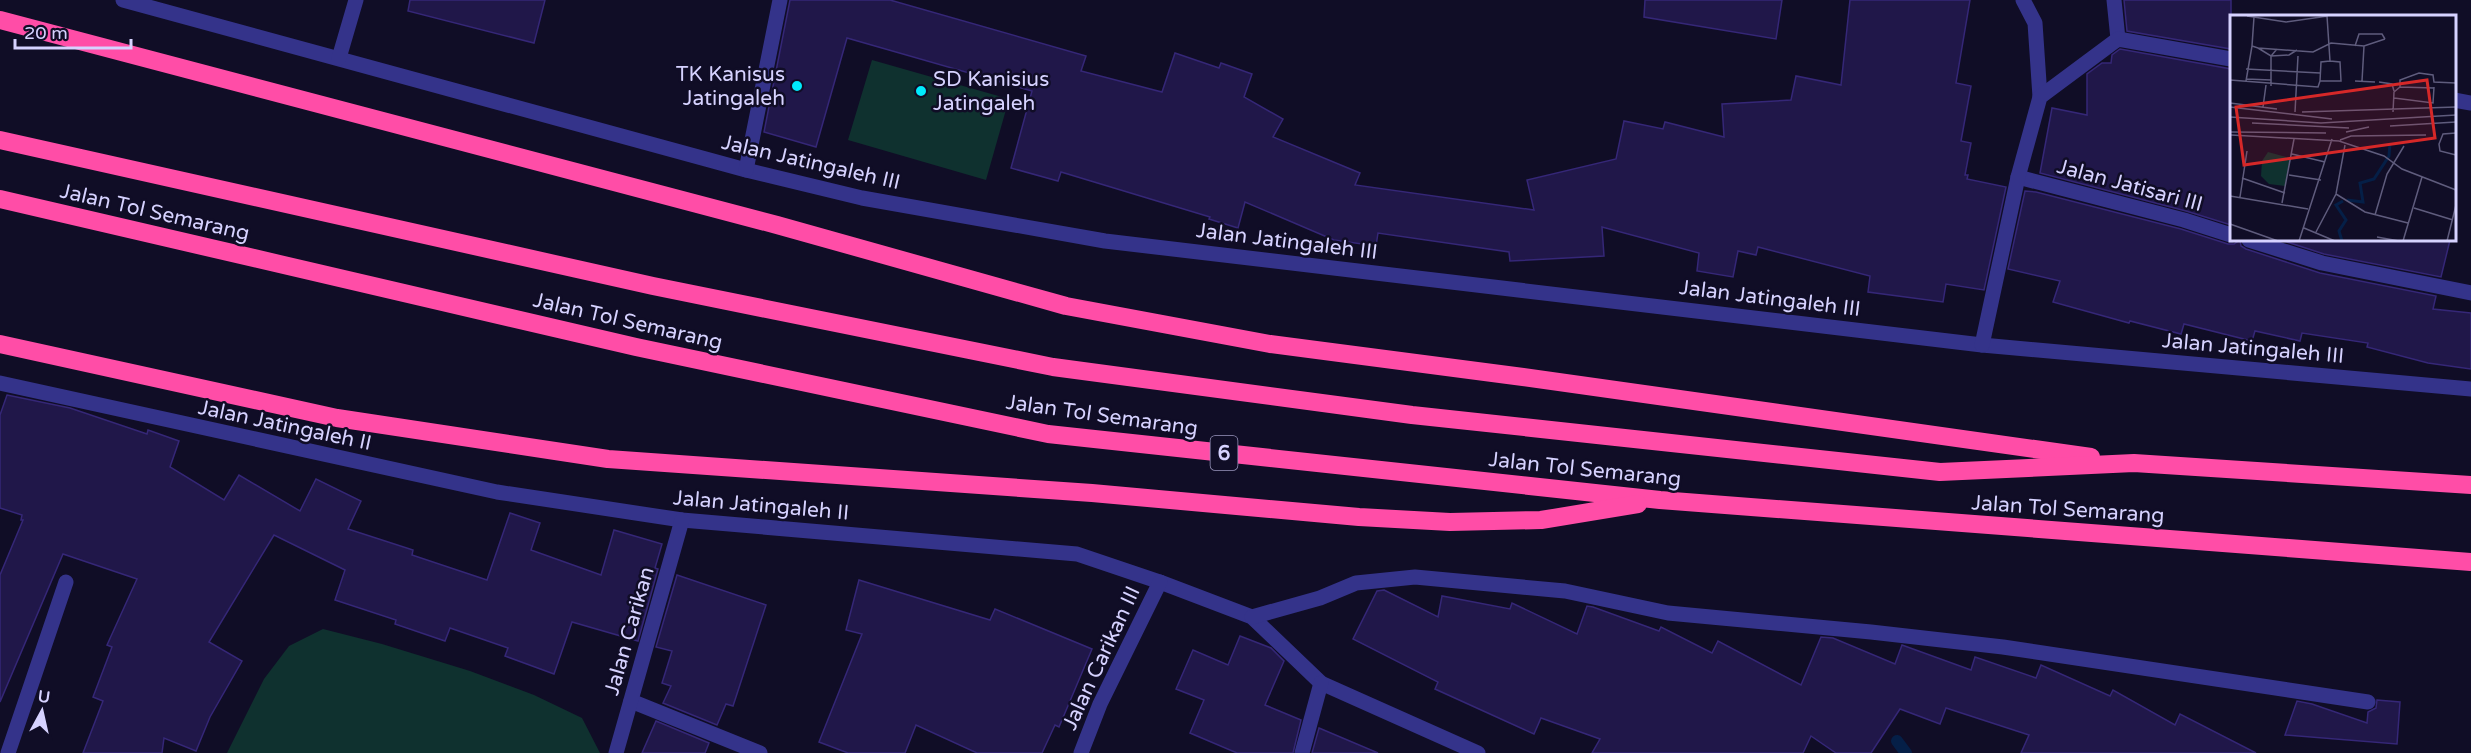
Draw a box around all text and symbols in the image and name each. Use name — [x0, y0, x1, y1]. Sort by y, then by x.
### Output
scale bar — [15, 12, 130, 50]
inset map — [2230, 15, 2456, 242]
text: 20 m — [24, 22, 68, 44]
place label: TK Kanisus Jatingaleh — [676, 62, 785, 111]
place label: SD Kanisius Jatingaleh — [933, 67, 1049, 116]
marker: TK Kanisus Jatingaleh — [790, 79, 804, 93]
marker: SD Kanisius Jatingaleh — [914, 84, 928, 98]
street label: Jalan Jatingaleh III — [719, 130, 903, 195]
street label: Jalan Jatisari III — [2054, 154, 2206, 217]
street label: Jalan Tol Semarang — [58, 179, 252, 246]
street label: Jalan Jatingaleh III — [1195, 218, 1379, 265]
street label: Jalan Jatingaleh III — [1678, 275, 1862, 322]
street label: Jalan Tol Semarang — [531, 288, 725, 355]
street label: Jalan Jatingaleh III — [2161, 328, 2345, 369]
street label: Jalan Tol Semarang — [1004, 390, 1200, 441]
street label: Jalan Jatingaleh II — [196, 395, 374, 456]
road number: 6 — [1210, 436, 1238, 470]
street label: Jalan Tol Semarang — [1487, 447, 1683, 492]
street label: Jalan Jatingaleh II — [672, 485, 850, 526]
street label: Jalan Tol Semarang — [1971, 490, 2165, 529]
street label: Jalan Carikan — [599, 564, 660, 698]
street label: Jalan Carikan III — [1057, 582, 1146, 734]
north arrow — [12, 681, 72, 741]
text: U — [37, 686, 51, 708]

